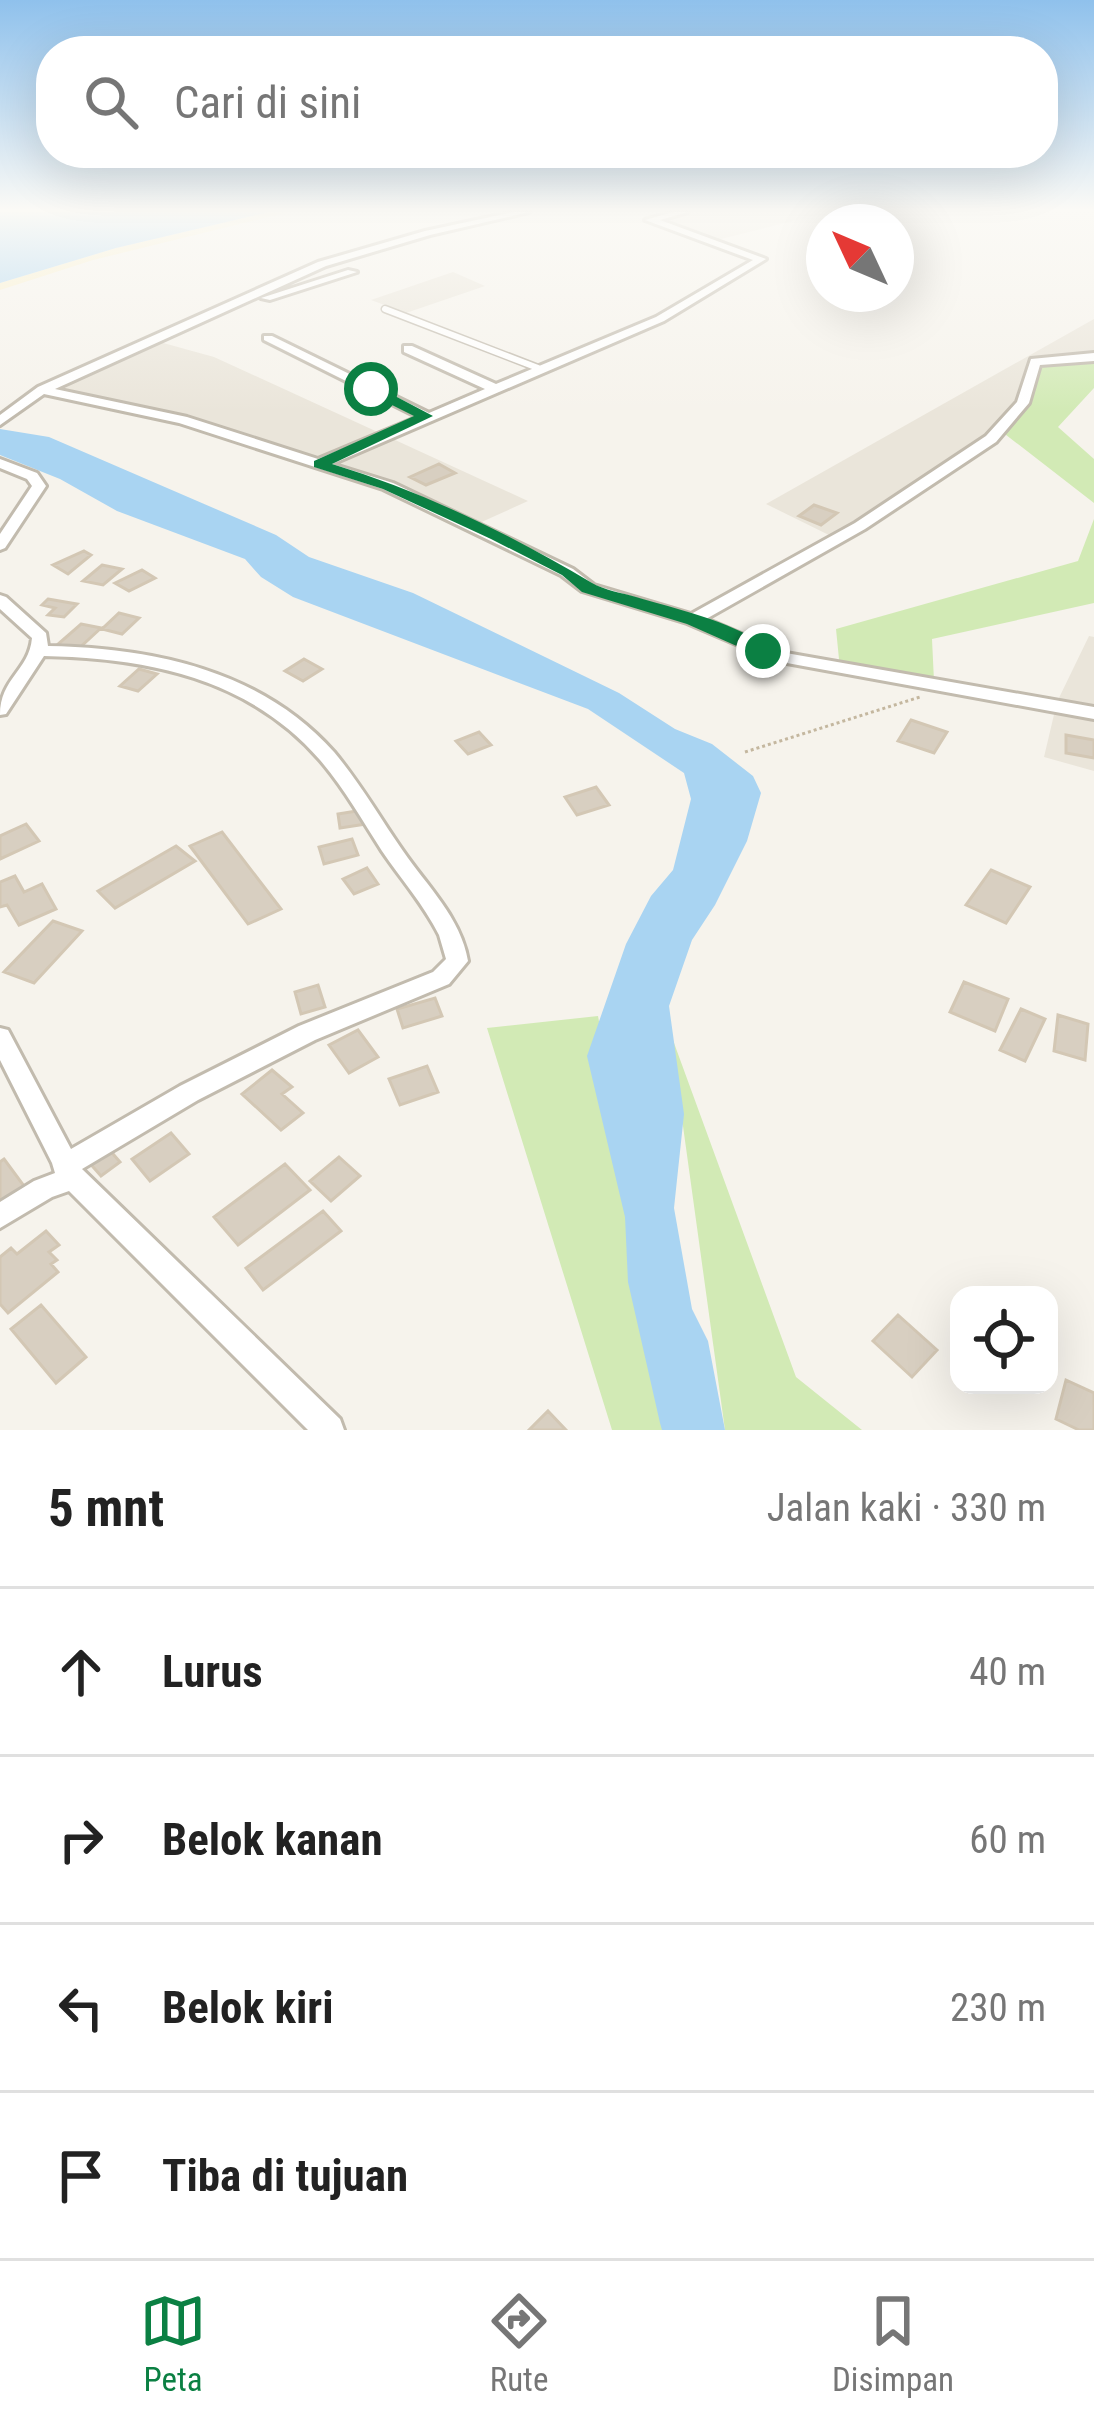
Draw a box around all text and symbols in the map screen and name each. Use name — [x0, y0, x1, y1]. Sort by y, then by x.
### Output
search box — [36, 36, 1058, 168]
icon: search — [78, 69, 144, 135]
text: Cari di sini — [174, 76, 361, 129]
north arrow — [806, 204, 914, 312]
route start — [344, 362, 398, 416]
route end — [736, 624, 790, 678]
map controls — [950, 1286, 1058, 1394]
button: locate — [950, 1286, 1058, 1394]
text: 5 mnt — [48, 1479, 164, 1538]
text: Jalan kaki · 330 m — [767, 1485, 1046, 1531]
icon: ahead — [48, 1639, 114, 1705]
text: Lurus — [162, 1645, 263, 1698]
text: 40 m — [969, 1649, 1046, 1695]
icon: right — [48, 1807, 114, 1873]
text: Belok kanan — [162, 1813, 383, 1866]
text: 60 m — [969, 1817, 1046, 1863]
icon: left — [48, 1975, 114, 2041]
text: Belok kiri — [162, 1981, 333, 2034]
text: 230 m — [950, 1985, 1046, 2031]
icon: arrive — [48, 2143, 114, 2209]
text: Tiba di tujuan — [162, 2149, 408, 2202]
tab: Peta — [140, 2288, 206, 2399]
tab: Rute — [486, 2288, 552, 2399]
tab: Disimpan — [832, 2288, 954, 2399]

